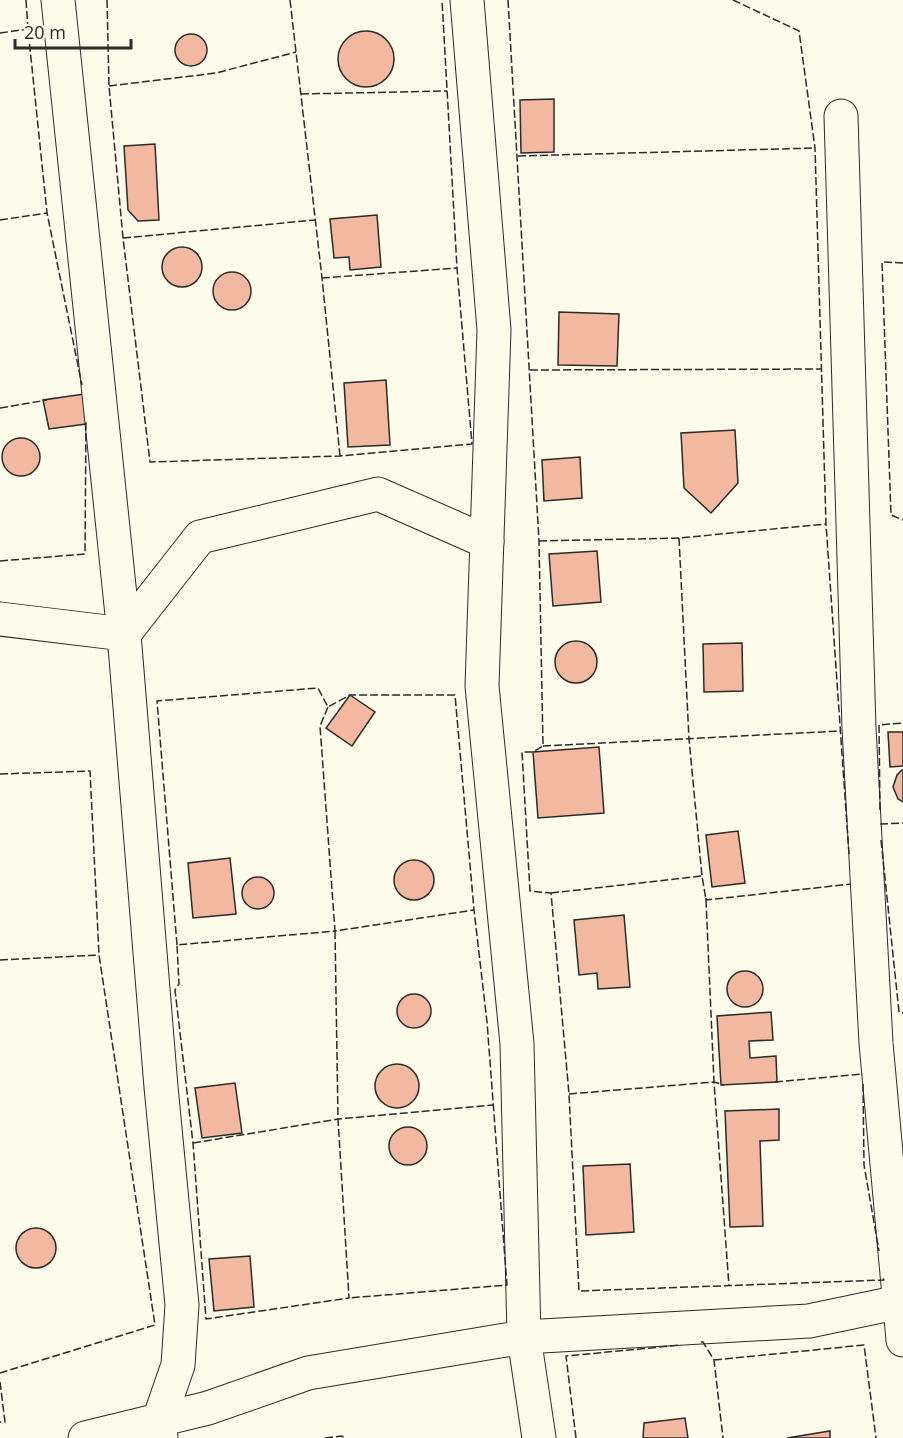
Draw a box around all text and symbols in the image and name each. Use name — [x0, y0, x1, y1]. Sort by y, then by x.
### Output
scale bar — [15, 12, 130, 50]
text: 20 m — [24, 20, 66, 44]

